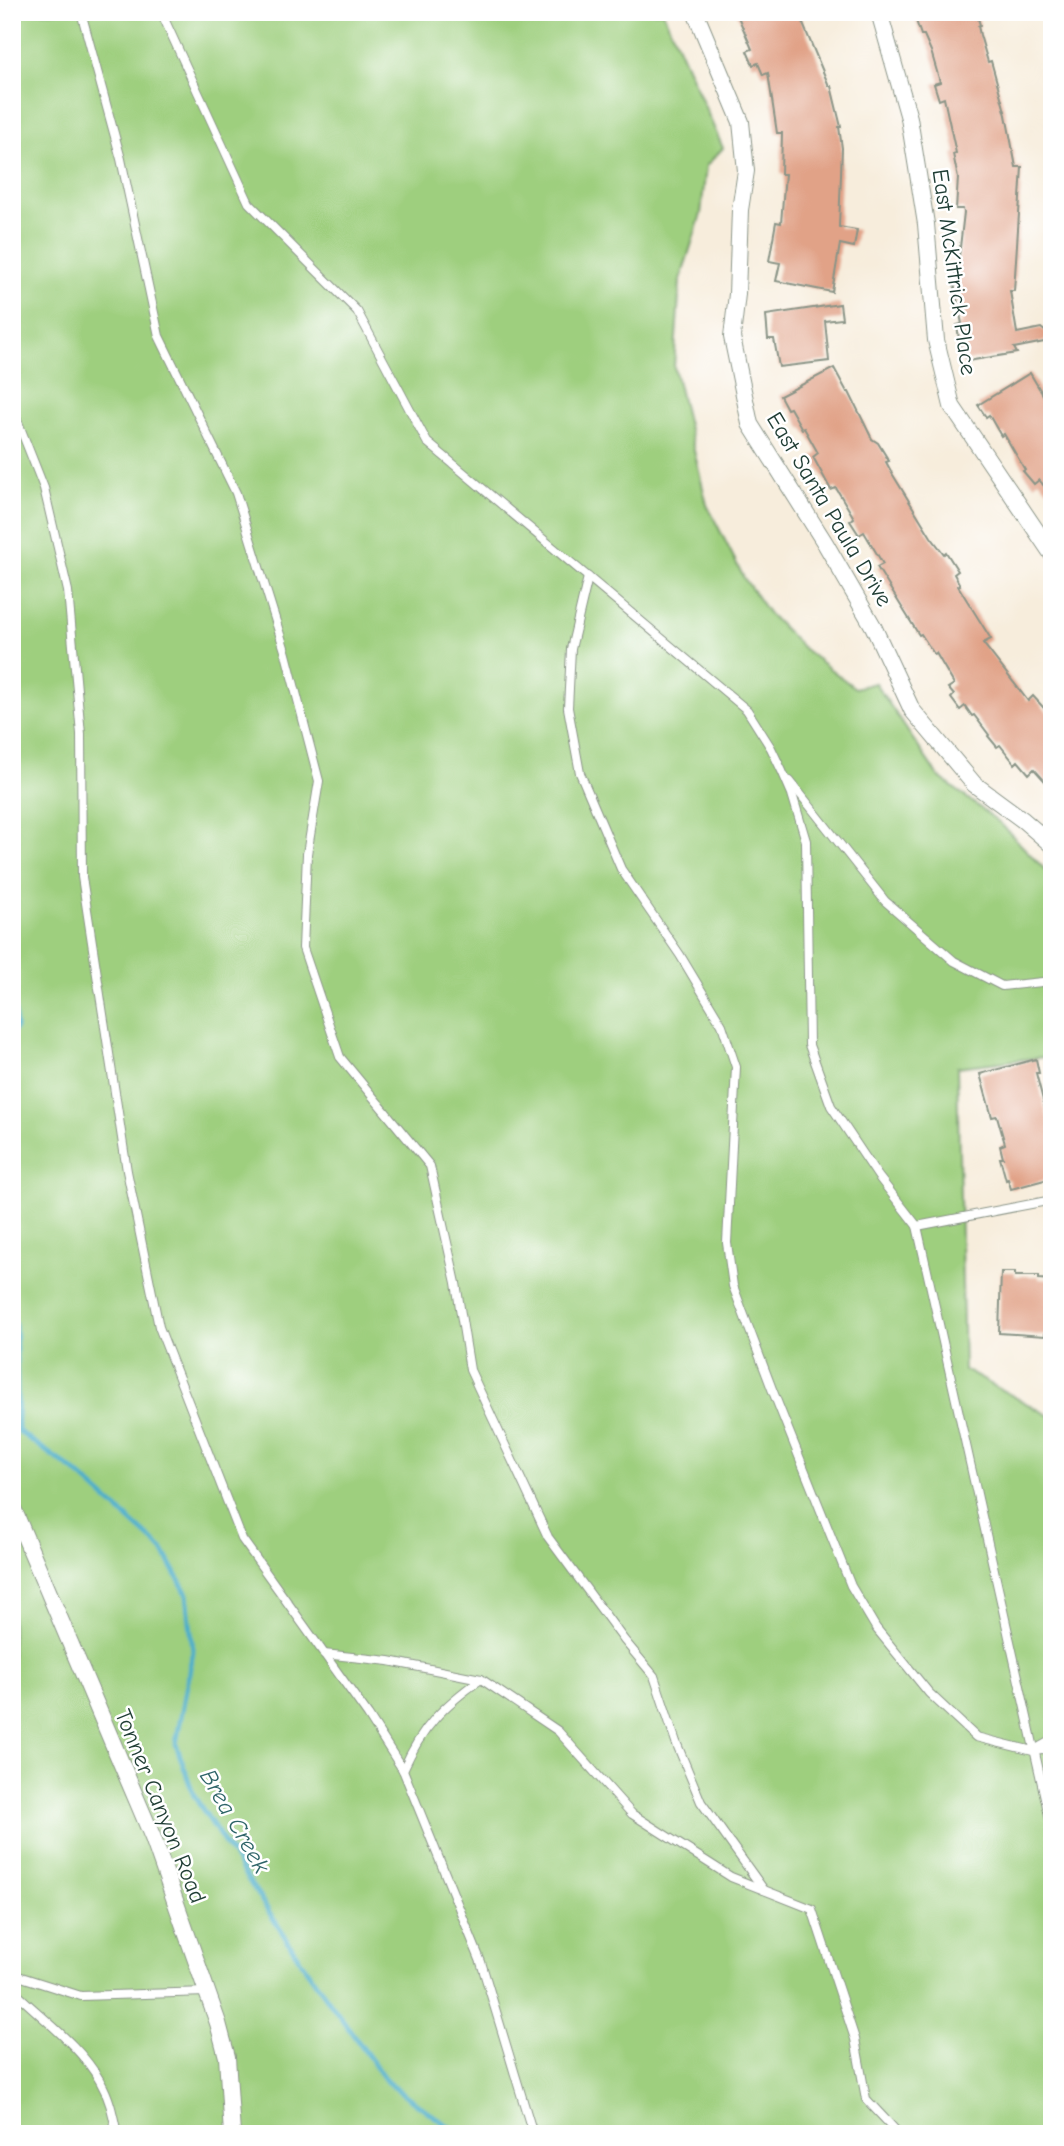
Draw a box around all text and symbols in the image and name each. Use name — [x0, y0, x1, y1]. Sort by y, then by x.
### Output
street label: East McKittrick Place — [927, 167, 982, 377]
street label: East Santa Paula Drive — [761, 407, 898, 611]
street label: Tonner Canyon Road — [109, 1705, 212, 1907]
water label: Brea Creek — [194, 1764, 276, 1878]

